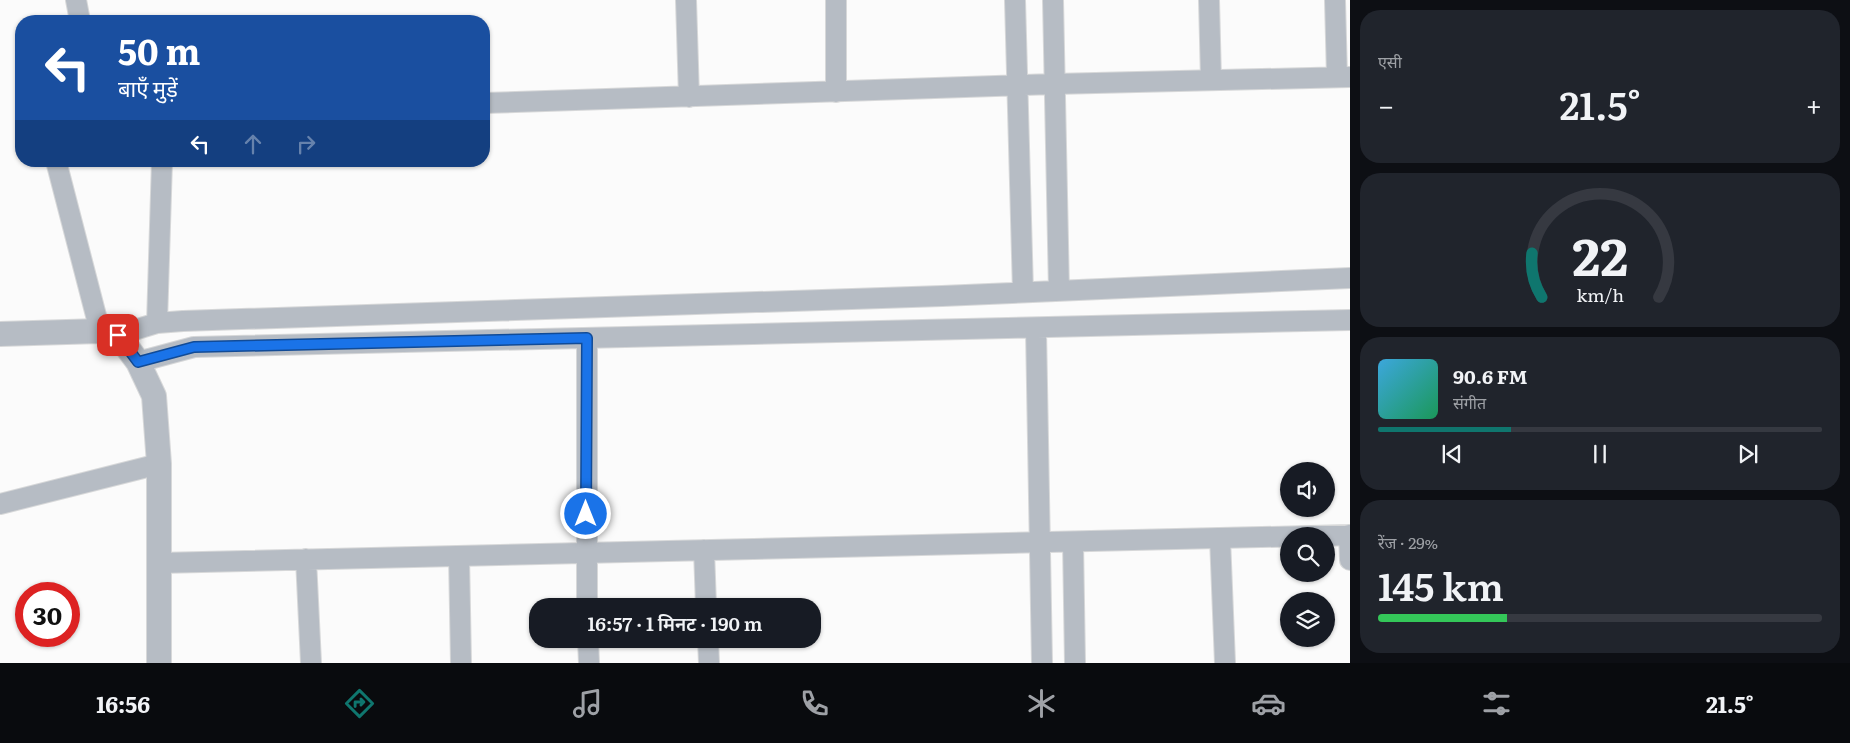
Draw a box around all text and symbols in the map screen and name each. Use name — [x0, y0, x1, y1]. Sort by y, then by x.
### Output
text: 50 m — [118, 24, 201, 76]
icon: left — [35, 35, 100, 100]
text: एसी — [1378, 49, 1402, 73]
text: बाएँ मुड़ें — [118, 71, 178, 104]
text: 21.5° — [1559, 75, 1641, 132]
text: − — [1378, 83, 1394, 125]
text: + — [1806, 83, 1822, 125]
icon: left — [186, 130, 214, 158]
icon: ahead — [239, 130, 267, 158]
icon: right — [292, 130, 320, 158]
text: 22 — [1572, 215, 1628, 292]
text: km/h — [1576, 281, 1624, 308]
pin — [97, 314, 139, 356]
icon: arrive — [104, 321, 132, 349]
text: 90.6 FM — [1453, 362, 1528, 390]
text: संगीत — [1453, 390, 1486, 414]
icon: previous — [1438, 440, 1466, 468]
icon: pause — [1586, 440, 1614, 468]
icon: next — [1734, 440, 1762, 468]
map controls — [1280, 462, 1335, 647]
button: sound — [1280, 462, 1335, 517]
position arrow — [559, 487, 611, 539]
button: search — [1280, 527, 1335, 582]
text: रेंज · 29% — [1378, 530, 1438, 554]
text: 145 km — [1378, 556, 1504, 613]
speed limit sign: 30 — [15, 582, 80, 647]
button: layers — [1280, 592, 1335, 647]
text: 16:57 · 1 मिनट · 190 m — [588, 609, 762, 637]
icon: directions — [342, 686, 377, 721]
icon: music — [570, 686, 605, 721]
icon: phone — [797, 686, 832, 721]
icon: climate — [1024, 686, 1059, 721]
icon: car — [1251, 686, 1286, 721]
icon: filters — [1479, 686, 1514, 721]
text: 16:56 — [96, 687, 150, 720]
text: 21.5° — [1706, 687, 1754, 720]

